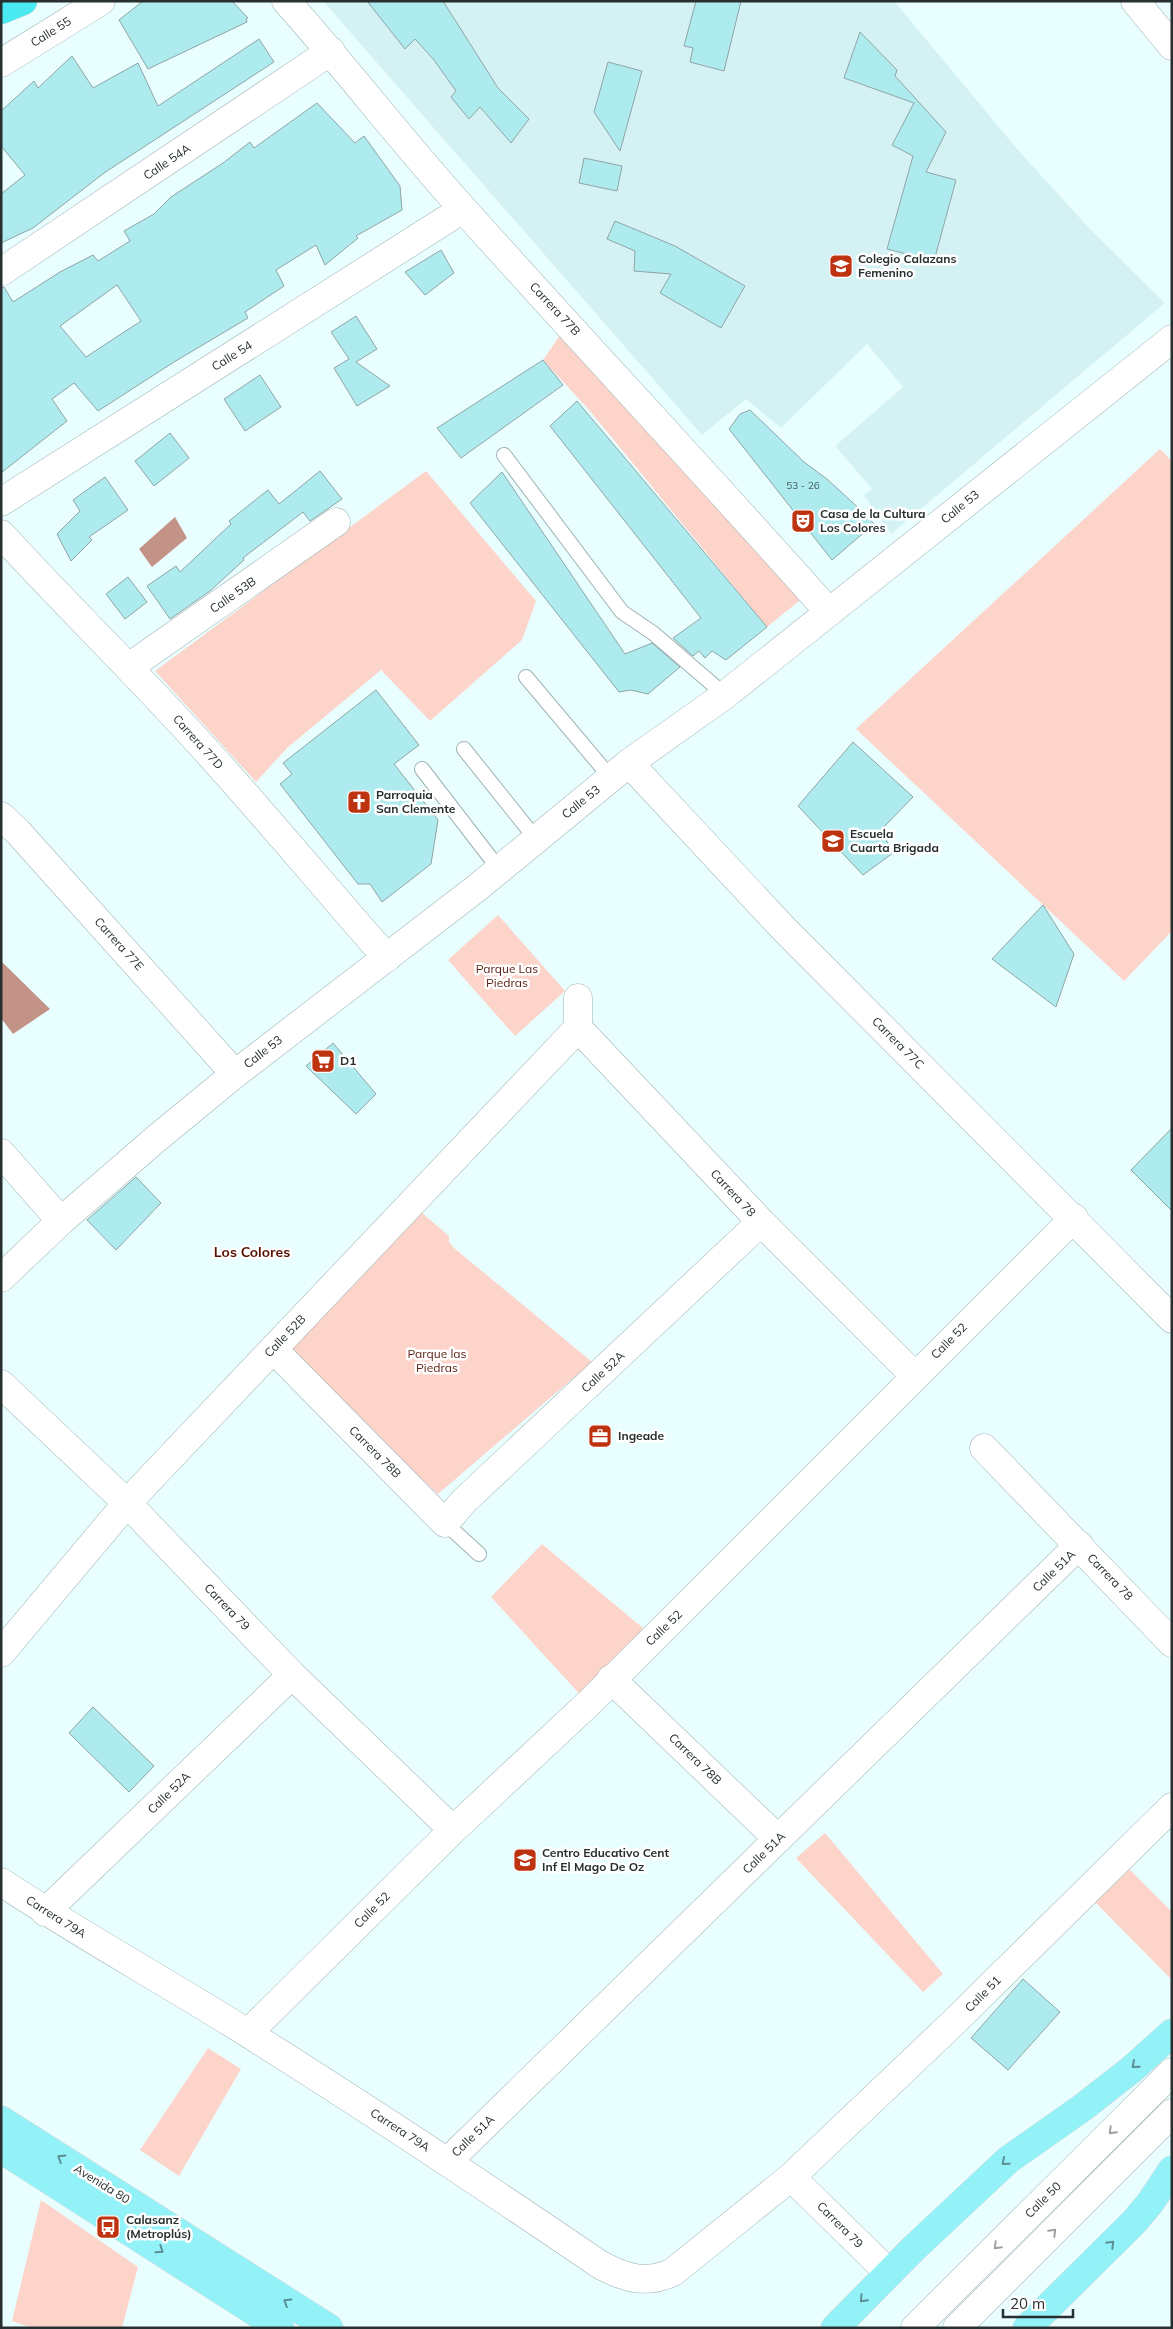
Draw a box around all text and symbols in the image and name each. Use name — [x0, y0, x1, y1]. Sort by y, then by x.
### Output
street label: Calle 55 — [28, 13, 74, 50]
street label: Calle 54A — [140, 140, 193, 183]
place label: Colegio Calazans Femenino — [858, 251, 957, 280]
school or university icon: Colegio Calazans Femenino — [828, 253, 854, 279]
street label: Carrera 77B — [527, 279, 584, 338]
street label: Calle 54 — [209, 337, 255, 374]
house number: 53 - 26 — [786, 479, 820, 492]
street label: Calle 53 — [937, 487, 982, 527]
place label: Casa de la Cultura Los Colores — [820, 506, 926, 535]
theatre icon: Casa de la Cultura Los Colores — [790, 508, 816, 534]
street label: Calle 53B — [207, 573, 259, 616]
street label: Carrera 77D — [170, 711, 227, 772]
street label: Calle 53 — [558, 782, 603, 822]
place label: Parroquia San Clemente — [376, 787, 456, 816]
church icon: Parroquia San Clemente — [346, 789, 372, 815]
place label: Escuela Cuarta Brigada — [850, 826, 939, 855]
school or university icon: Escuela Cuarta Brigada — [820, 828, 846, 854]
street label: Carrera 77E — [92, 914, 147, 973]
park label: Parque Las Piedras — [476, 961, 538, 990]
street label: Carrera 77C — [869, 1013, 928, 1072]
street label: Calle 53 — [240, 1032, 285, 1071]
supermarket icon: D1 — [310, 1048, 336, 1074]
place label: D1 — [340, 1053, 356, 1068]
street label: Carrera 78 — [708, 1166, 759, 1219]
district label: Los Colores — [214, 1243, 290, 1261]
street label: Calle 52B — [261, 1311, 308, 1360]
street label: Calle 52 — [927, 1319, 970, 1362]
park label: Parque las Piedras — [408, 1346, 466, 1375]
street label: Calle 52A — [578, 1348, 628, 1395]
street label: Carrera 78B — [346, 1422, 405, 1481]
office icon: Ingeade — [587, 1423, 613, 1449]
place label: Ingeade — [618, 1428, 665, 1443]
street label: Calle 51A — [1029, 1546, 1078, 1595]
street label: Carrera 78 — [1084, 1550, 1136, 1603]
street label: Carrera 79 — [201, 1580, 253, 1633]
street label: Calle 52 — [642, 1607, 685, 1649]
street label: Carrera 78B — [666, 1730, 725, 1788]
street label: Calle 52A — [144, 1768, 193, 1817]
street label: Calle 51A — [739, 1828, 788, 1877]
place label: Centro Educativo Cent Inf El Mago De Oz — [542, 1845, 669, 1874]
school or university icon: Centro Educativo Cent Inf El Mago De Oz — [512, 1847, 538, 1873]
street label: Calle 52 — [350, 1888, 393, 1931]
street label: Carrera 79A — [23, 1892, 89, 1941]
street label: Calle 51 — [961, 1972, 1004, 2015]
one-way arrow — [1132, 2060, 1141, 2069]
street label: Carrera 79A — [368, 2105, 433, 2155]
street label: Calle 51A — [448, 2111, 497, 2160]
one-way arrow — [1109, 2125, 1118, 2134]
one-way arrow — [58, 2155, 67, 2165]
one-way arrow — [1002, 2157, 1011, 2166]
street label: Avenida 80 — [72, 2160, 133, 2207]
street label: Calle 50 — [1021, 2178, 1064, 2221]
street label: Carrera 79 — [814, 2198, 867, 2251]
place label: Calasanz (Metroplús) — [126, 2212, 192, 2241]
bus stop icon: Calasanz (Metroplús) — [95, 2214, 121, 2240]
one-way arrow — [1047, 2228, 1056, 2237]
one-way arrow — [994, 2240, 1003, 2249]
one-way arrow — [1106, 2241, 1115, 2250]
one-way arrow — [155, 2244, 164, 2254]
scale bar — [1003, 2286, 1073, 2318]
one-way arrow — [860, 2293, 869, 2302]
text: 20 m — [1010, 2294, 1045, 2313]
one-way arrow — [284, 2298, 293, 2308]

